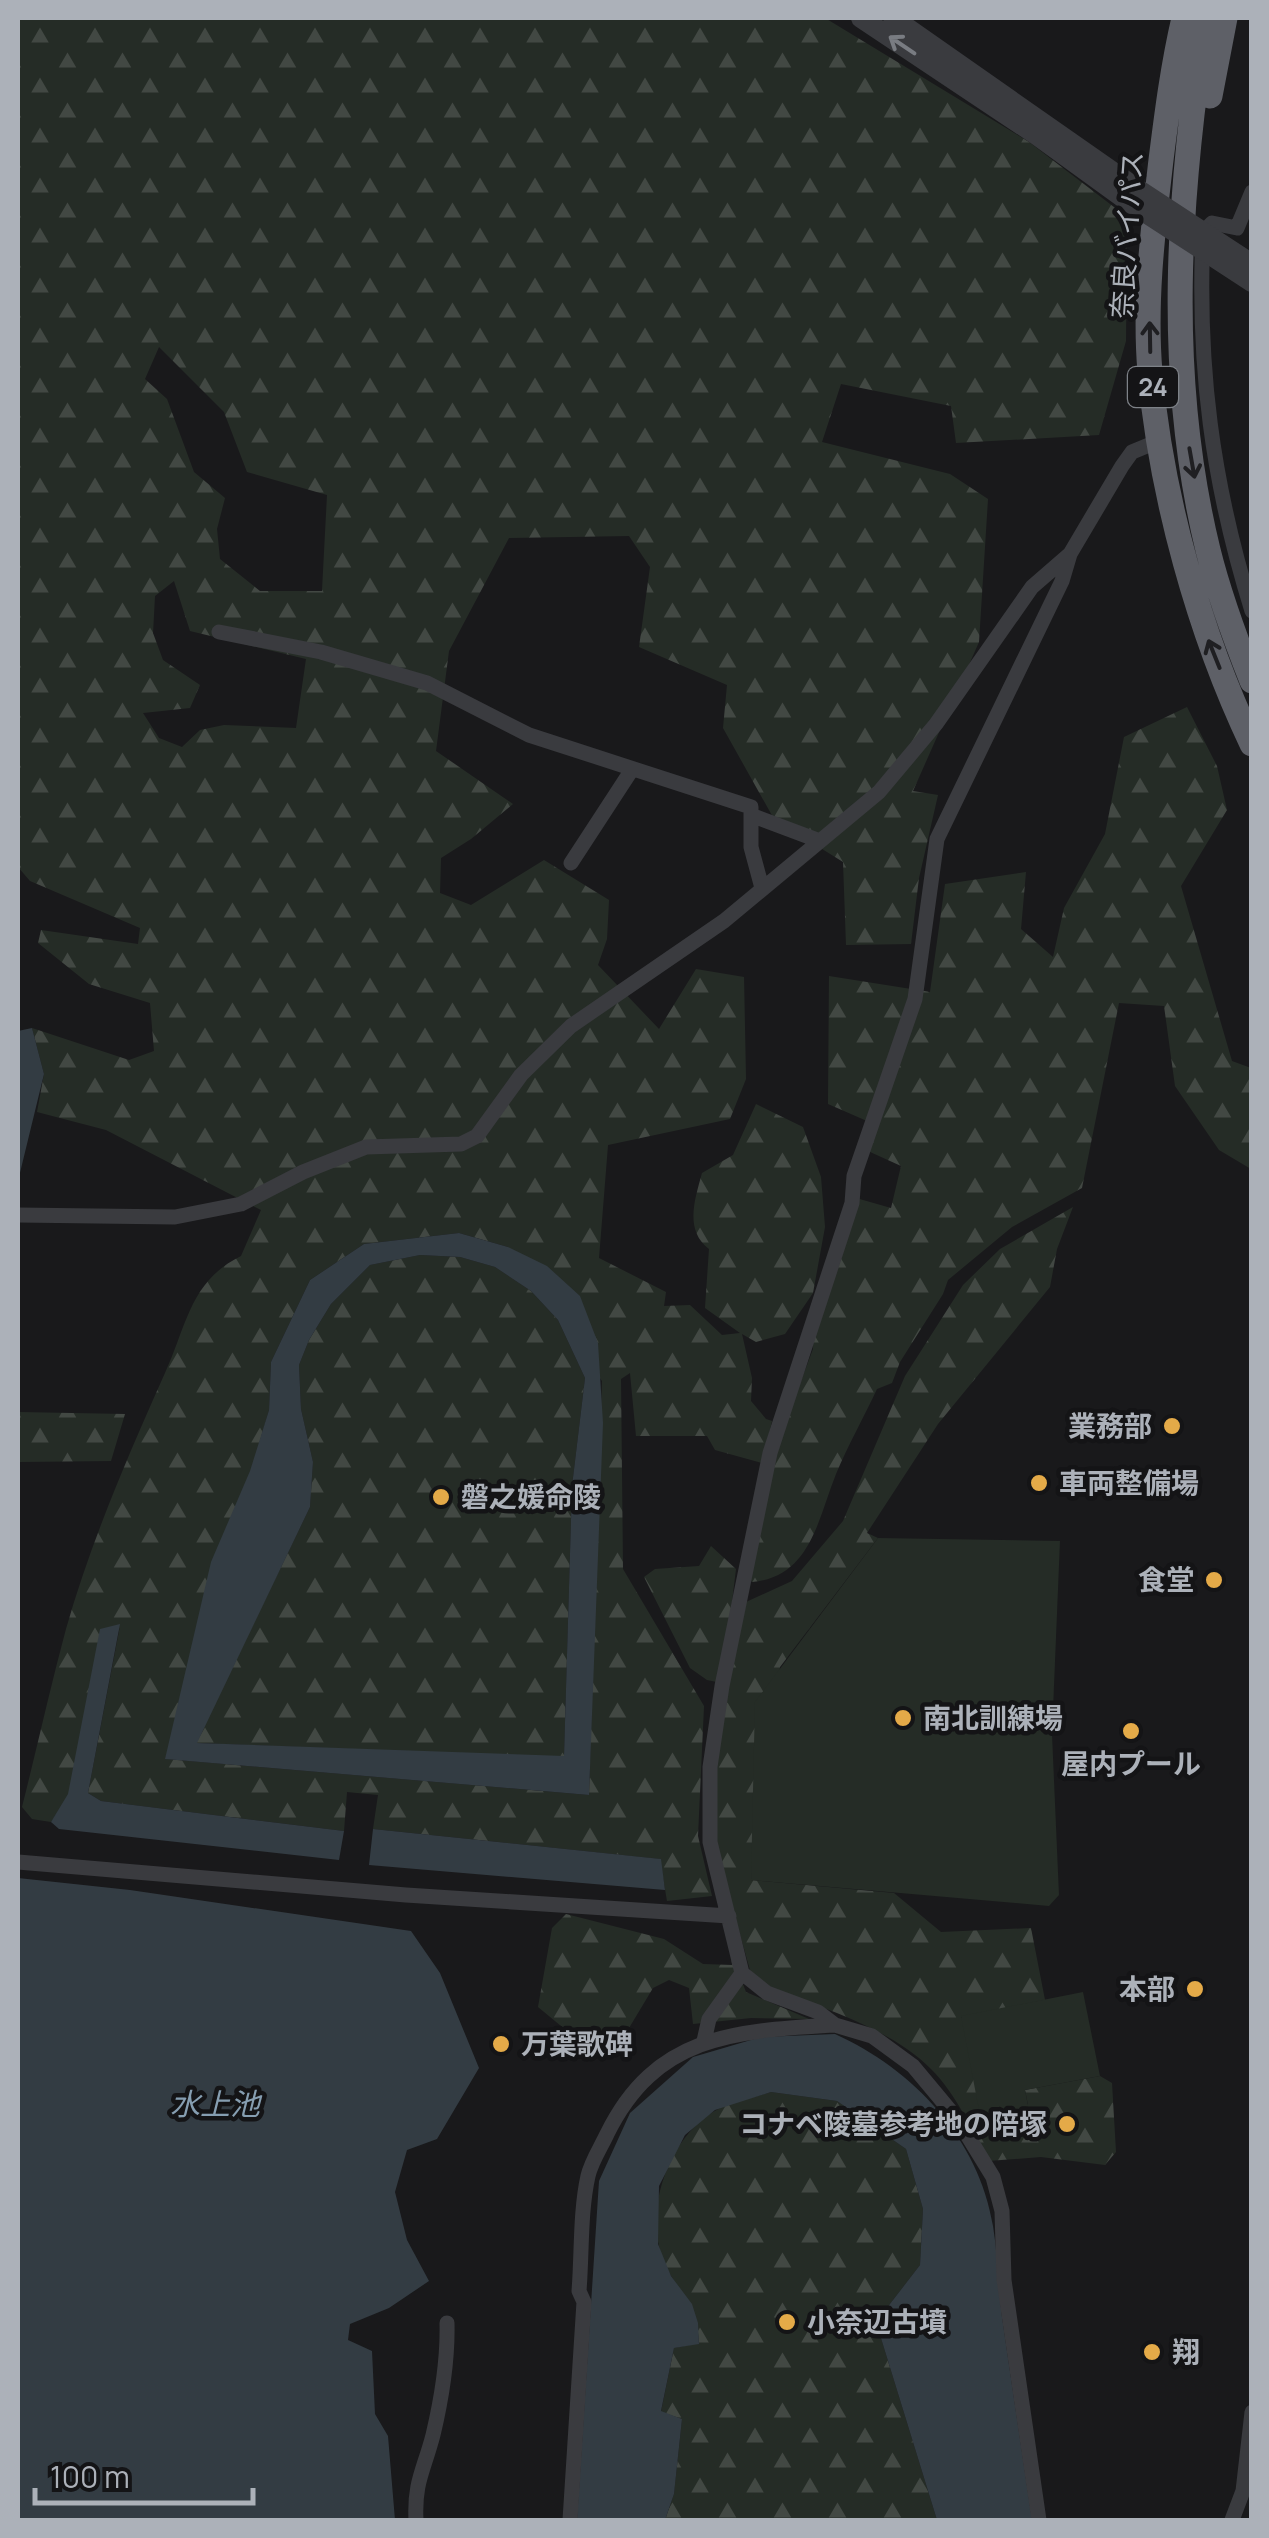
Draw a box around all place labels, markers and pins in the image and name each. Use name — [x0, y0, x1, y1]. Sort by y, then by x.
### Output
place label: 業務部 — [1068, 1406, 1152, 1444]
marker: 業務部 — [1161, 1415, 1183, 1437]
place label: 車両整備場 — [1059, 1463, 1199, 1501]
marker: 車両整備場 — [1028, 1472, 1050, 1494]
place label: 磐之媛命陵 — [461, 1477, 601, 1515]
marker: 磐之媛命陵 — [430, 1486, 452, 1508]
place label: 食堂 — [1138, 1560, 1194, 1598]
marker: 食堂 — [1203, 1569, 1225, 1591]
place label: 南北訓練場 — [923, 1698, 1063, 1736]
marker: 南北訓練場 — [892, 1707, 914, 1729]
marker: 屋内プール — [1120, 1720, 1142, 1742]
place label: 屋内プール — [1061, 1744, 1201, 1782]
place label: 本部 — [1119, 1969, 1175, 2007]
marker: 本部 — [1184, 1978, 1206, 2000]
place label: 万葉歌碑 — [521, 2024, 633, 2062]
marker: 万葉歌碑 — [490, 2033, 512, 2055]
place label: コナベ陵墓参考地の陪塚 — [739, 2104, 1047, 2142]
marker: コナベ陵墓参考地の陪塚 — [1056, 2113, 1078, 2135]
place label: 小奈辺古墳 — [807, 2302, 947, 2340]
marker: 小奈辺古墳 — [776, 2311, 798, 2333]
place label: 翔 — [1172, 2332, 1200, 2370]
marker: 翔 — [1141, 2341, 1163, 2363]

